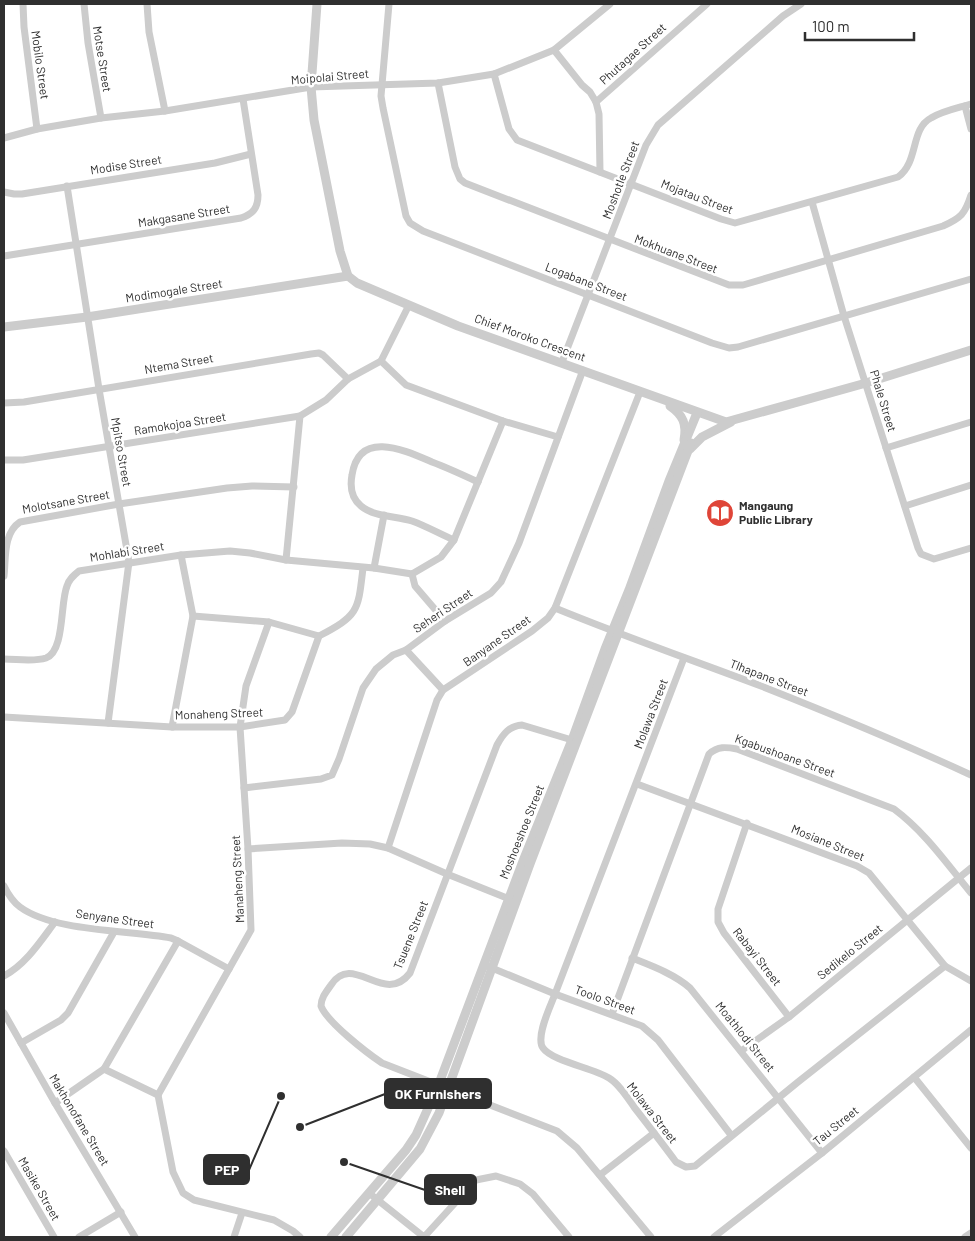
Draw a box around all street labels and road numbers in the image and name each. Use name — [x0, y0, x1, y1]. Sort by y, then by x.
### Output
street label: Phutagae Street — [596, 20, 668, 87]
street label: Motse Street — [91, 25, 115, 93]
street label: Mobilo Street — [29, 30, 53, 100]
street label: Moipolai Street — [290, 66, 370, 86]
street label: Moshotle Street — [599, 139, 641, 221]
street label: Modise Street — [89, 151, 163, 177]
street label: Mojatau Street — [659, 176, 735, 216]
street label: Makgasane Street — [137, 201, 231, 229]
street label: Mokhuane Street — [633, 231, 720, 275]
street label: Logabane Street — [543, 259, 629, 303]
street label: Modimogale Street — [124, 275, 223, 305]
street label: Chief Moroko Crescent — [473, 310, 588, 364]
street label: Ntema Street — [143, 350, 214, 376]
street label: Phale Street — [868, 368, 900, 433]
street label: Ramokojoa Street — [133, 409, 227, 437]
street label: Mpitso Street — [109, 416, 135, 488]
street label: Molotsane Street — [21, 486, 111, 516]
street label: Mohlabi Street — [89, 538, 165, 564]
street label: Seheri Street — [410, 585, 475, 635]
street label: Banyane Street — [460, 612, 533, 669]
street label: Tlhapane Street — [728, 656, 811, 698]
street label: Molawa Street — [630, 677, 670, 751]
street label: Monaheng Street — [174, 704, 263, 722]
street label: Kgabushoane Street — [733, 730, 837, 780]
street label: Moshoeshoe Street — [496, 782, 546, 881]
street label: Mosiane Street — [790, 821, 867, 863]
street label: Manaheng Street — [228, 835, 246, 923]
street label: Tsuene Street — [390, 898, 430, 971]
street label: Senyane Street — [75, 906, 155, 930]
street label: Sedikelo Street — [814, 921, 885, 982]
street label: Rabayi Street — [731, 925, 785, 988]
street label: Toolo Street — [573, 982, 638, 1017]
street label: Moathlodi Street — [713, 998, 778, 1074]
street label: Makhonofane Street — [47, 1071, 113, 1168]
street label: Molawa Street — [625, 1079, 681, 1146]
street label: Tau Street — [810, 1103, 861, 1148]
street label: Masike Street — [16, 1154, 64, 1223]

